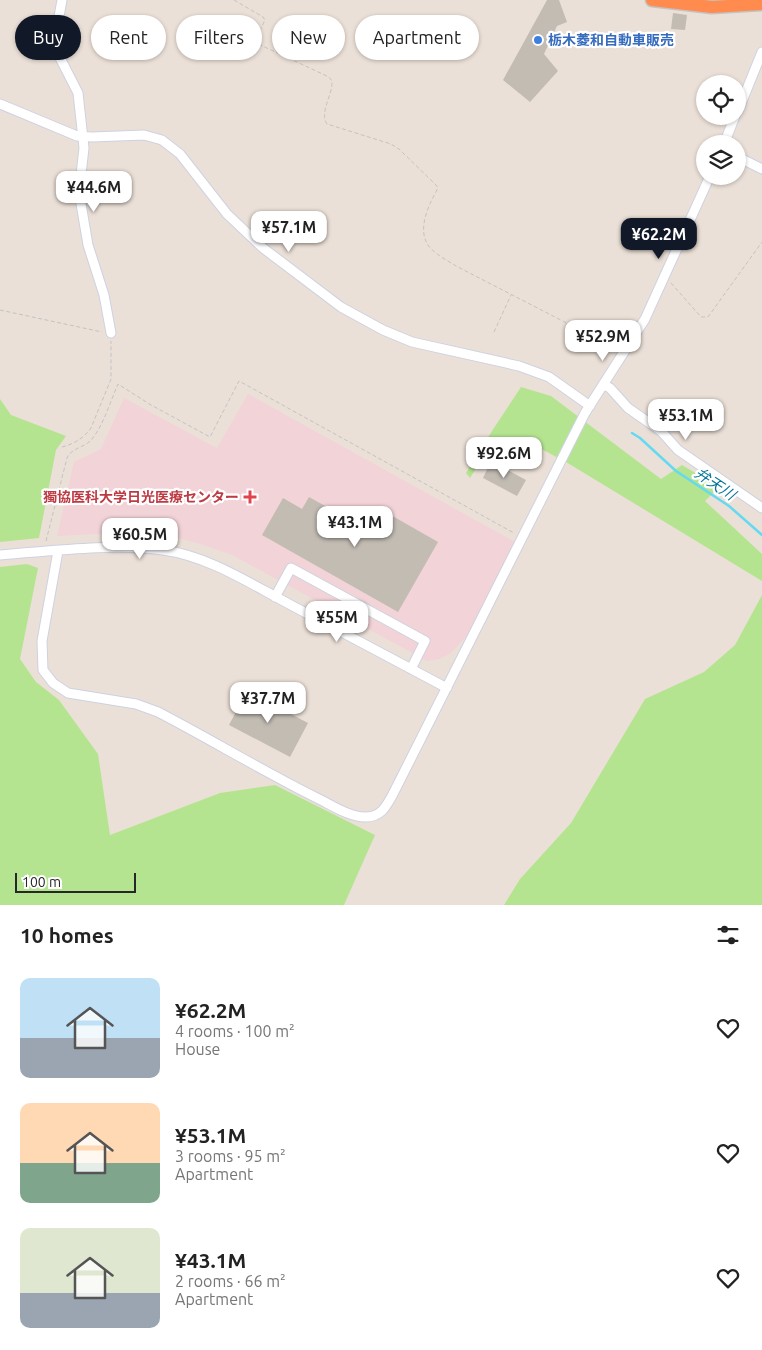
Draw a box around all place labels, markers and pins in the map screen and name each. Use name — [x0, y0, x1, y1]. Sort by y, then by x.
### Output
place label: 栃木菱和自動車販売 — [548, 32, 674, 48]
marker: 栃木菱和自動車販売 — [532, 34, 544, 46]
pin: ¥44.6M — [53, 170, 135, 213]
pin: ¥57.1M — [248, 210, 330, 253]
pin: ¥62.2M — [618, 218, 700, 260]
pin: ¥52.9M — [562, 320, 644, 362]
pin: ¥53.1M — [645, 398, 727, 441]
pin: ¥92.6M — [463, 436, 545, 479]
place label: 獨協医科大学日光医療センター — [43, 489, 239, 505]
marker: 獨協医科大学日光医療センター — [243, 490, 257, 504]
pin: ¥43.1M — [314, 506, 396, 548]
pin: ¥60.5M — [99, 518, 181, 560]
pin: ¥55M — [307, 600, 367, 643]
pin: ¥37.7M — [227, 682, 309, 724]

